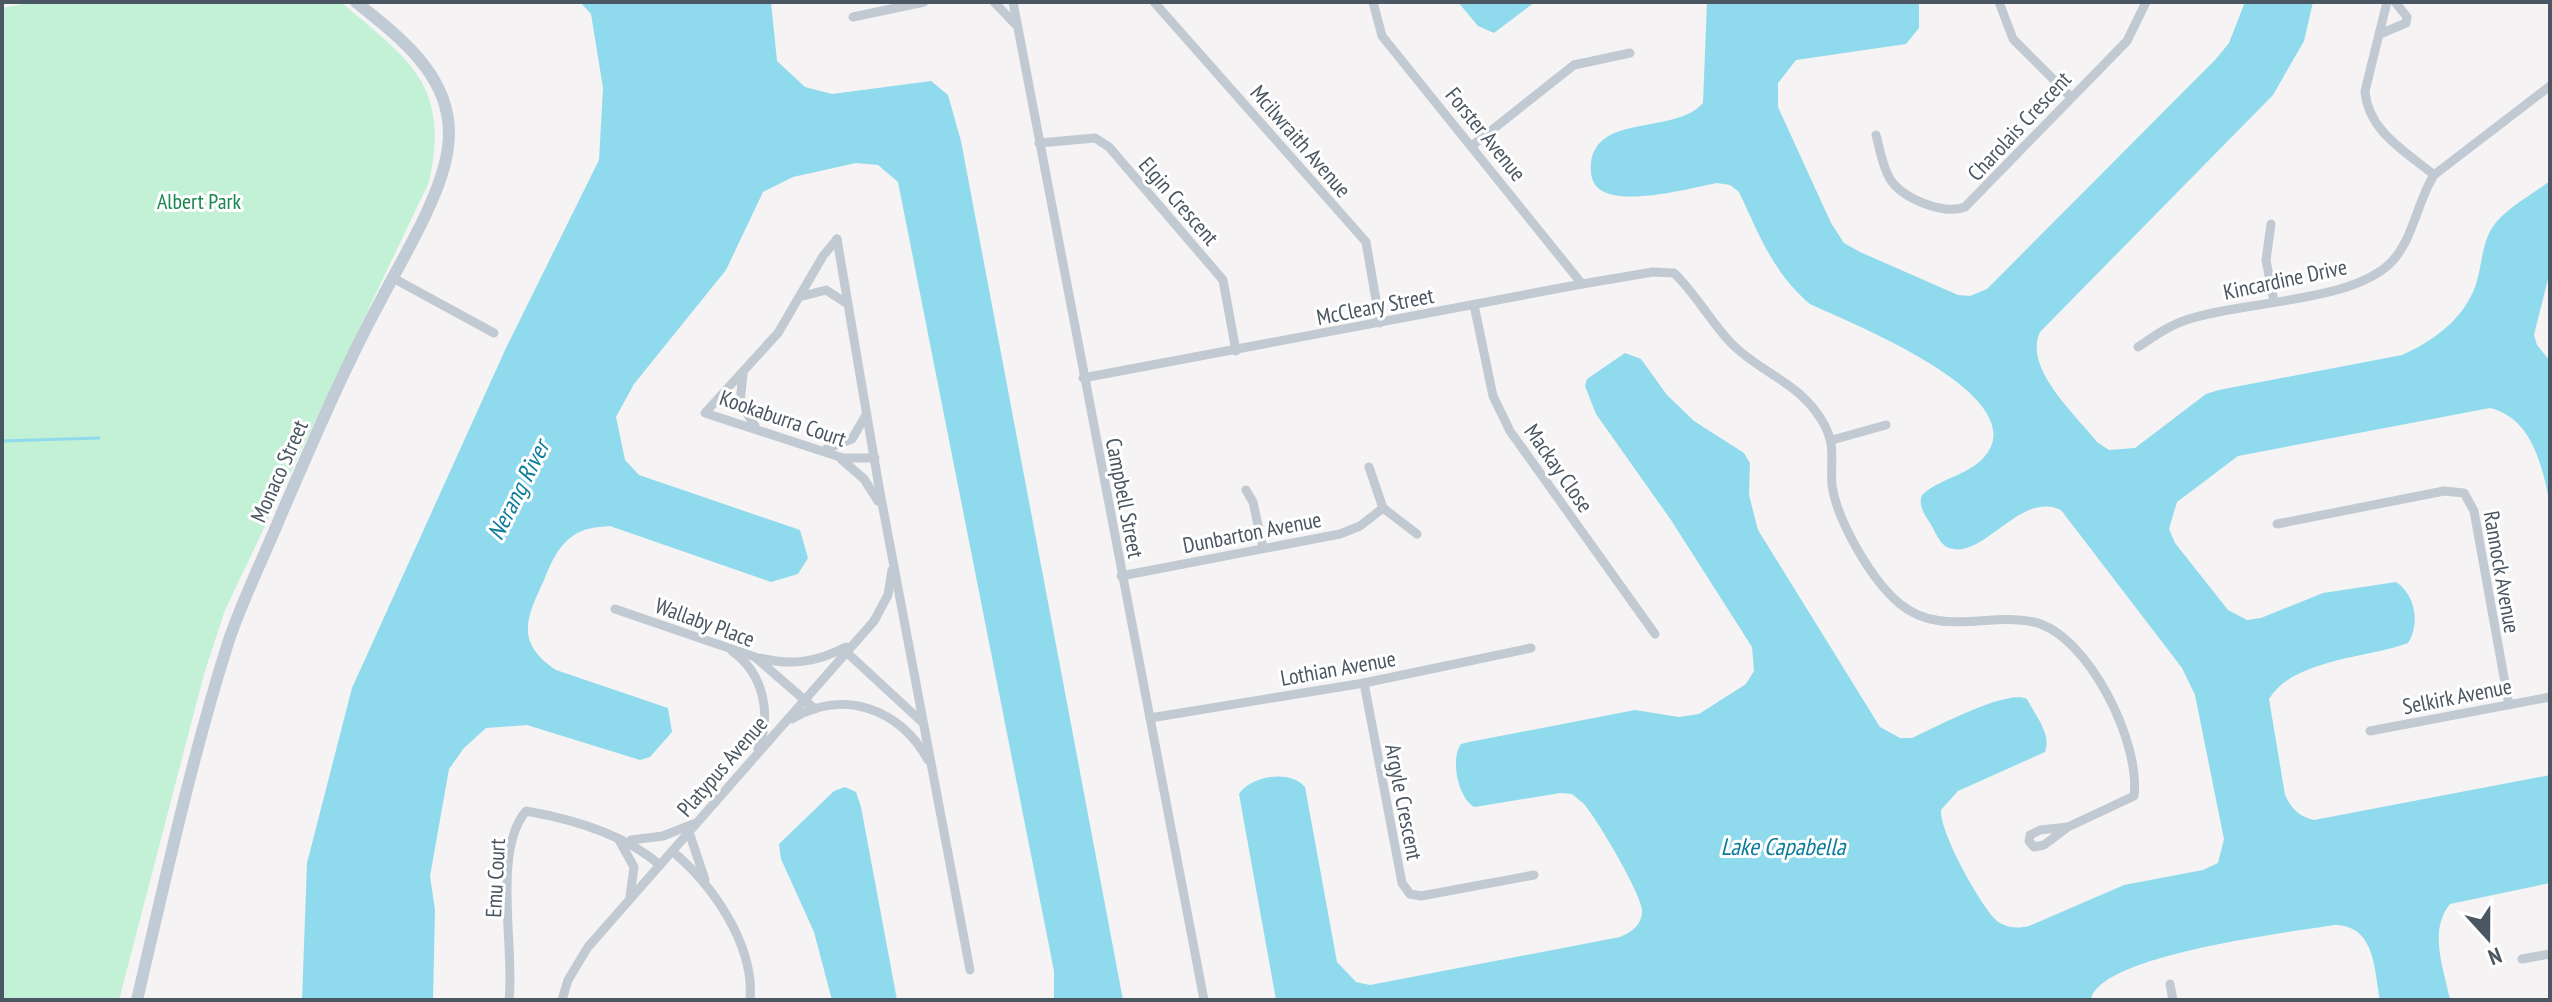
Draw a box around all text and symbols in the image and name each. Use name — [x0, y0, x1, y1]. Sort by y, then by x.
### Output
street label: Charolais Crescent — [1961, 65, 2077, 187]
street label: Mcilwraith Avenue — [1245, 79, 1357, 203]
street label: Forster Avenue — [1440, 81, 1532, 187]
street label: Elgin Crescent — [1133, 151, 1225, 251]
park label: Albert Park — [157, 187, 242, 215]
street label: Kincardine Drive — [2221, 252, 2349, 306]
street label: McCleary Street — [1314, 281, 1436, 331]
street label: Kookaburra Court — [716, 383, 850, 453]
street label: Monaco Street — [244, 415, 314, 527]
street label: Mackay Close — [1518, 418, 1600, 518]
water label: Nerang River — [480, 432, 558, 545]
street label: Campbell Street — [1100, 436, 1150, 560]
street label: Dunbarton Avenue — [1180, 505, 1324, 559]
street label: Rannock Avenue — [2477, 509, 2527, 635]
street label: Wallaby Place — [651, 591, 759, 653]
street label: Lothian Avenue — [1278, 644, 1398, 692]
street label: Selkirk Avenue — [2400, 672, 2514, 720]
street label: Platypus Avenue — [671, 710, 773, 822]
street label: Argyle Crescent — [1379, 742, 1429, 862]
water label: Lake Capabella — [1721, 831, 1847, 862]
street label: Emu Court — [479, 838, 511, 918]
north arrow — [2448, 898, 2528, 978]
text: N — [2485, 941, 2506, 972]

